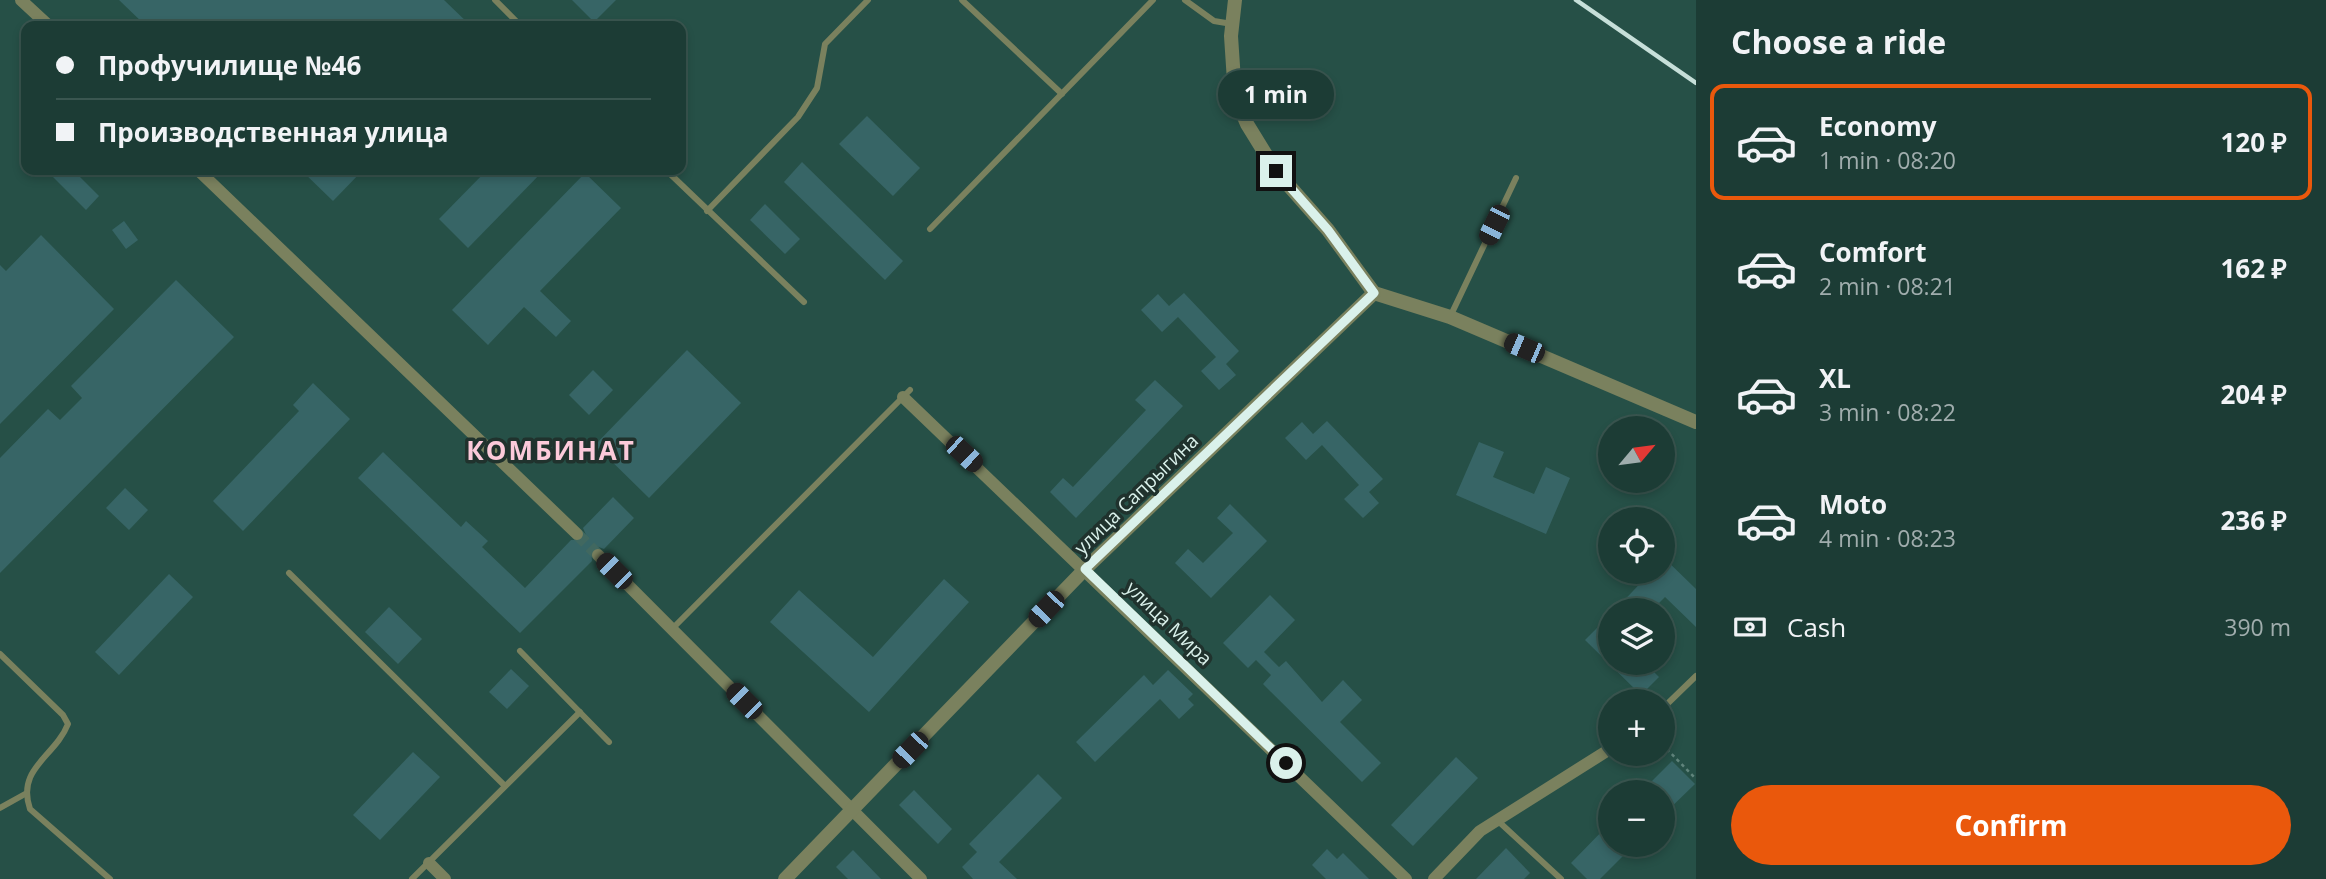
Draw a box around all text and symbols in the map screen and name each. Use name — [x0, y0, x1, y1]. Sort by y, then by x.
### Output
text: Choose a ride — [1731, 20, 1946, 63]
text: Профучилище №46 — [98, 47, 361, 83]
callout: 1 min — [1218, 69, 1334, 118]
text: 1 min — [1244, 78, 1308, 110]
text: Economy — [1819, 108, 1937, 144]
icon: car — [1735, 111, 1798, 174]
text: Производственная улица — [98, 114, 448, 150]
text: 120 ₽ — [2221, 124, 2287, 160]
text: 1 min · 08:20 — [1819, 144, 1956, 176]
route end — [1260, 155, 1292, 187]
car — [1476, 202, 1513, 248]
text: Comfort — [1819, 234, 1926, 270]
icon: car — [1735, 237, 1798, 300]
text: 162 ₽ — [2221, 250, 2287, 286]
text: 2 min · 08:21 — [1819, 270, 1956, 302]
car — [1501, 330, 1548, 366]
text: XL — [1819, 360, 1851, 396]
icon: car — [1735, 363, 1798, 426]
text: 204 ₽ — [2221, 376, 2287, 412]
text: 3 min · 08:22 — [1819, 396, 1956, 428]
north arrow — [1598, 416, 1675, 494]
map controls — [1598, 416, 1675, 857]
street label: улица Сапрыгина — [1068, 428, 1204, 560]
district label: КОМБИНАТ — [466, 432, 636, 468]
car — [942, 432, 987, 476]
text: Moto — [1819, 486, 1887, 522]
icon: car — [1735, 489, 1798, 552]
text: 236 ₽ — [2221, 502, 2287, 538]
button: locate — [1598, 507, 1675, 584]
text: 4 min · 08:23 — [1819, 522, 1956, 554]
car — [592, 549, 637, 593]
street label: улица Мира — [1120, 575, 1218, 671]
car — [1024, 587, 1069, 631]
button: layers — [1598, 598, 1675, 675]
icon: cash — [1731, 608, 1769, 646]
text: Cash — [1787, 609, 1846, 645]
text: 390 m — [2224, 611, 2291, 643]
car — [722, 679, 767, 723]
button: + — [1598, 689, 1675, 766]
car — [888, 728, 933, 772]
route start — [1270, 747, 1302, 779]
button: − — [1598, 780, 1675, 857]
button: Confirm — [1731, 785, 2291, 865]

